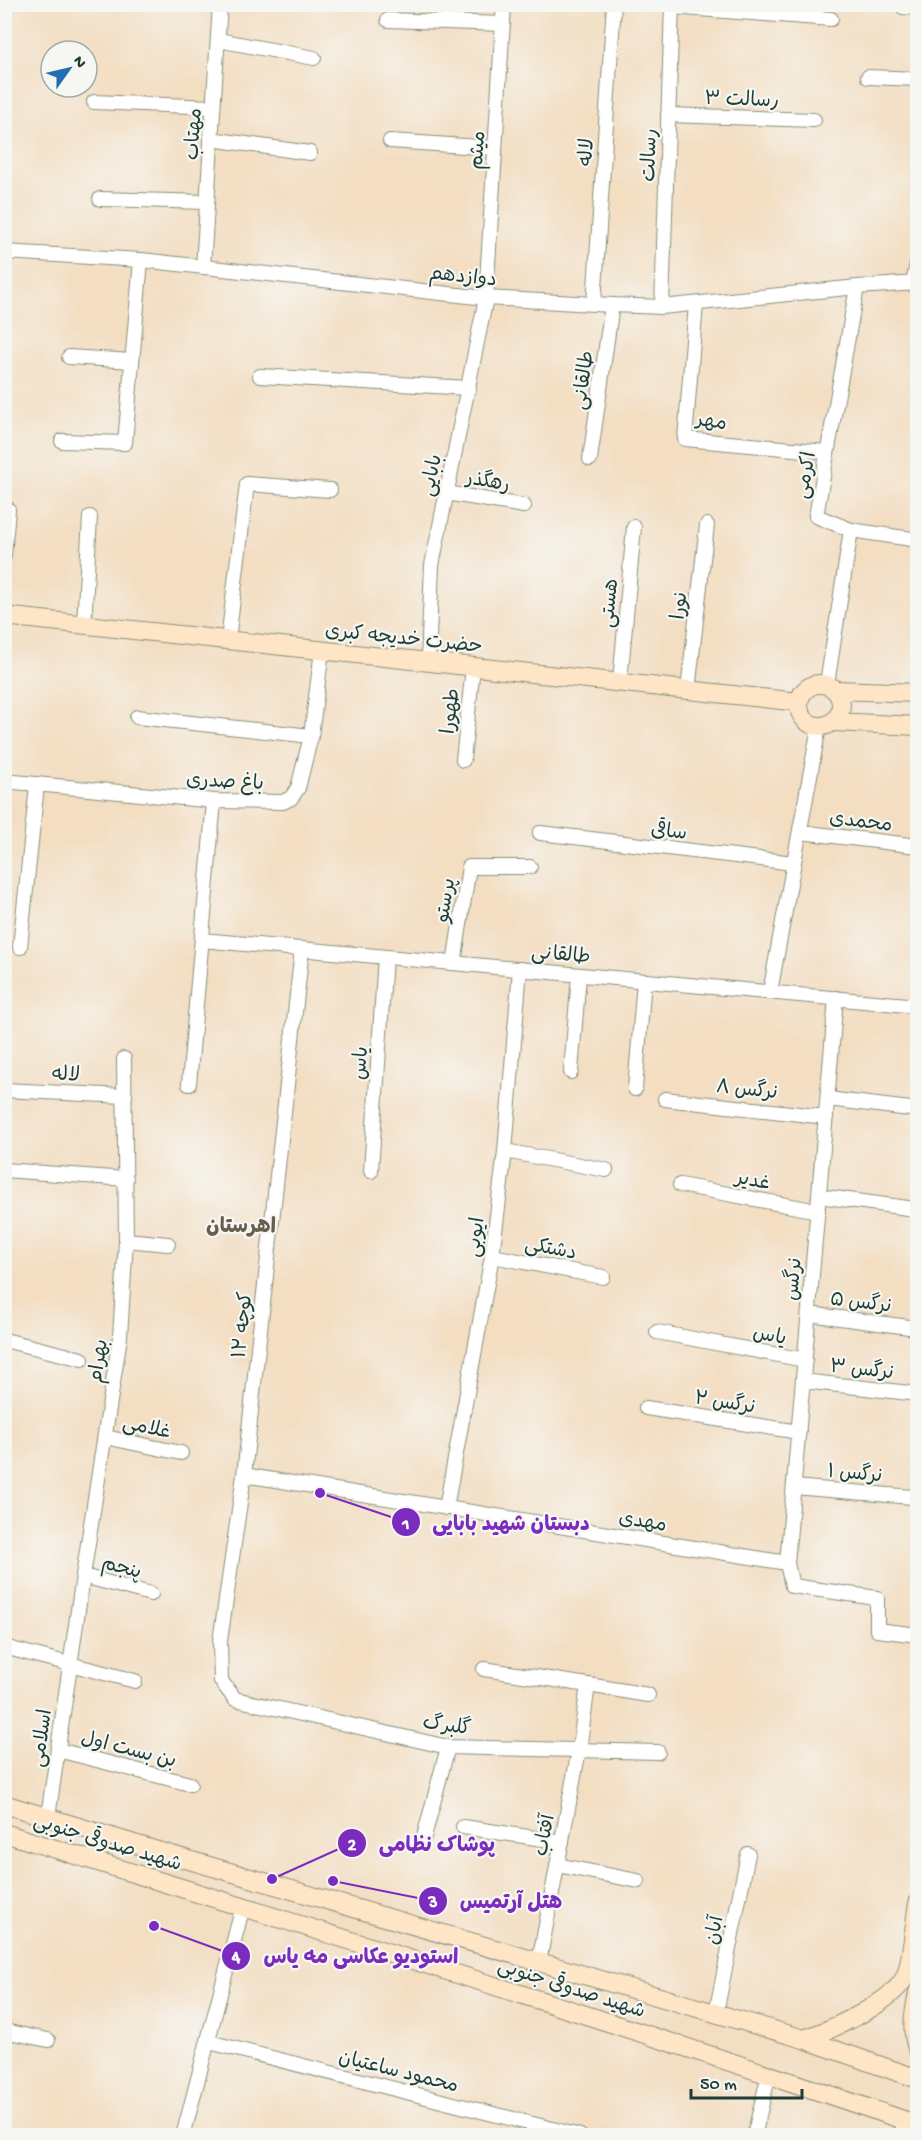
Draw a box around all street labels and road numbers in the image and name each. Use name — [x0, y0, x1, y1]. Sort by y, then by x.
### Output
street label: رسالت ۳ — [704, 88, 780, 114]
street label: مهتاب — [181, 107, 209, 161]
street label: رسالت — [638, 128, 664, 182]
street label: میثم — [467, 130, 492, 170]
street label: لاله — [575, 137, 601, 167]
street label: دوازدهم — [427, 262, 498, 294]
street label: طالقانی — [569, 349, 601, 412]
street label: مهر — [693, 409, 728, 437]
street label: اکرمی — [791, 450, 823, 501]
street label: بابایی — [417, 452, 449, 499]
street label: رهگذر — [462, 465, 512, 499]
street label: هستی — [598, 578, 625, 629]
street label: نورا — [668, 590, 694, 621]
street label: حضرت خدیجه کبری — [324, 620, 484, 660]
street label: طهورا — [438, 687, 466, 735]
street label: باغ صدری — [185, 768, 264, 797]
street label: محمدی — [828, 808, 893, 839]
street label: ساقی — [649, 815, 688, 847]
street label: پرستو — [432, 877, 462, 926]
street label: طالقانی — [530, 941, 591, 971]
street label: یاس — [349, 1046, 375, 1081]
street label: لاله — [51, 1063, 80, 1089]
street label: نرگس ۸ — [715, 1074, 779, 1106]
street label: غدیر — [731, 1167, 772, 1197]
street label: ایوبی — [462, 1216, 492, 1259]
street label: دشتکی — [522, 1233, 578, 1267]
street label: نرگس — [779, 1257, 809, 1302]
street label: نرگس ۵ — [829, 1286, 893, 1320]
street label: کوچه ۱۲ — [229, 1291, 259, 1360]
street label: یاس — [751, 1322, 788, 1352]
street label: بهرام — [85, 1338, 116, 1385]
street label: نرگس ۳ — [829, 1354, 895, 1386]
street label: نرگس ۲ — [692, 1385, 757, 1421]
street label: غلامی — [120, 1412, 173, 1446]
street label: نرگس ۱ — [826, 1459, 883, 1489]
street label: مهدی — [617, 1508, 668, 1539]
street label: پنجم — [99, 1553, 144, 1586]
street label: اسلامی — [27, 1708, 59, 1769]
street label: گلبرگ — [421, 1710, 472, 1742]
street label: بن بست اول — [78, 1727, 178, 1774]
street label: شهید صدوقی جنوبی — [30, 1806, 185, 1878]
street label: آفتاب — [528, 1811, 562, 1859]
street label: آبان — [699, 1913, 731, 1947]
street label: شهید صدوقی جنوبی — [494, 1951, 649, 2025]
street label: محمود ساعتیان — [336, 2046, 461, 2099]

